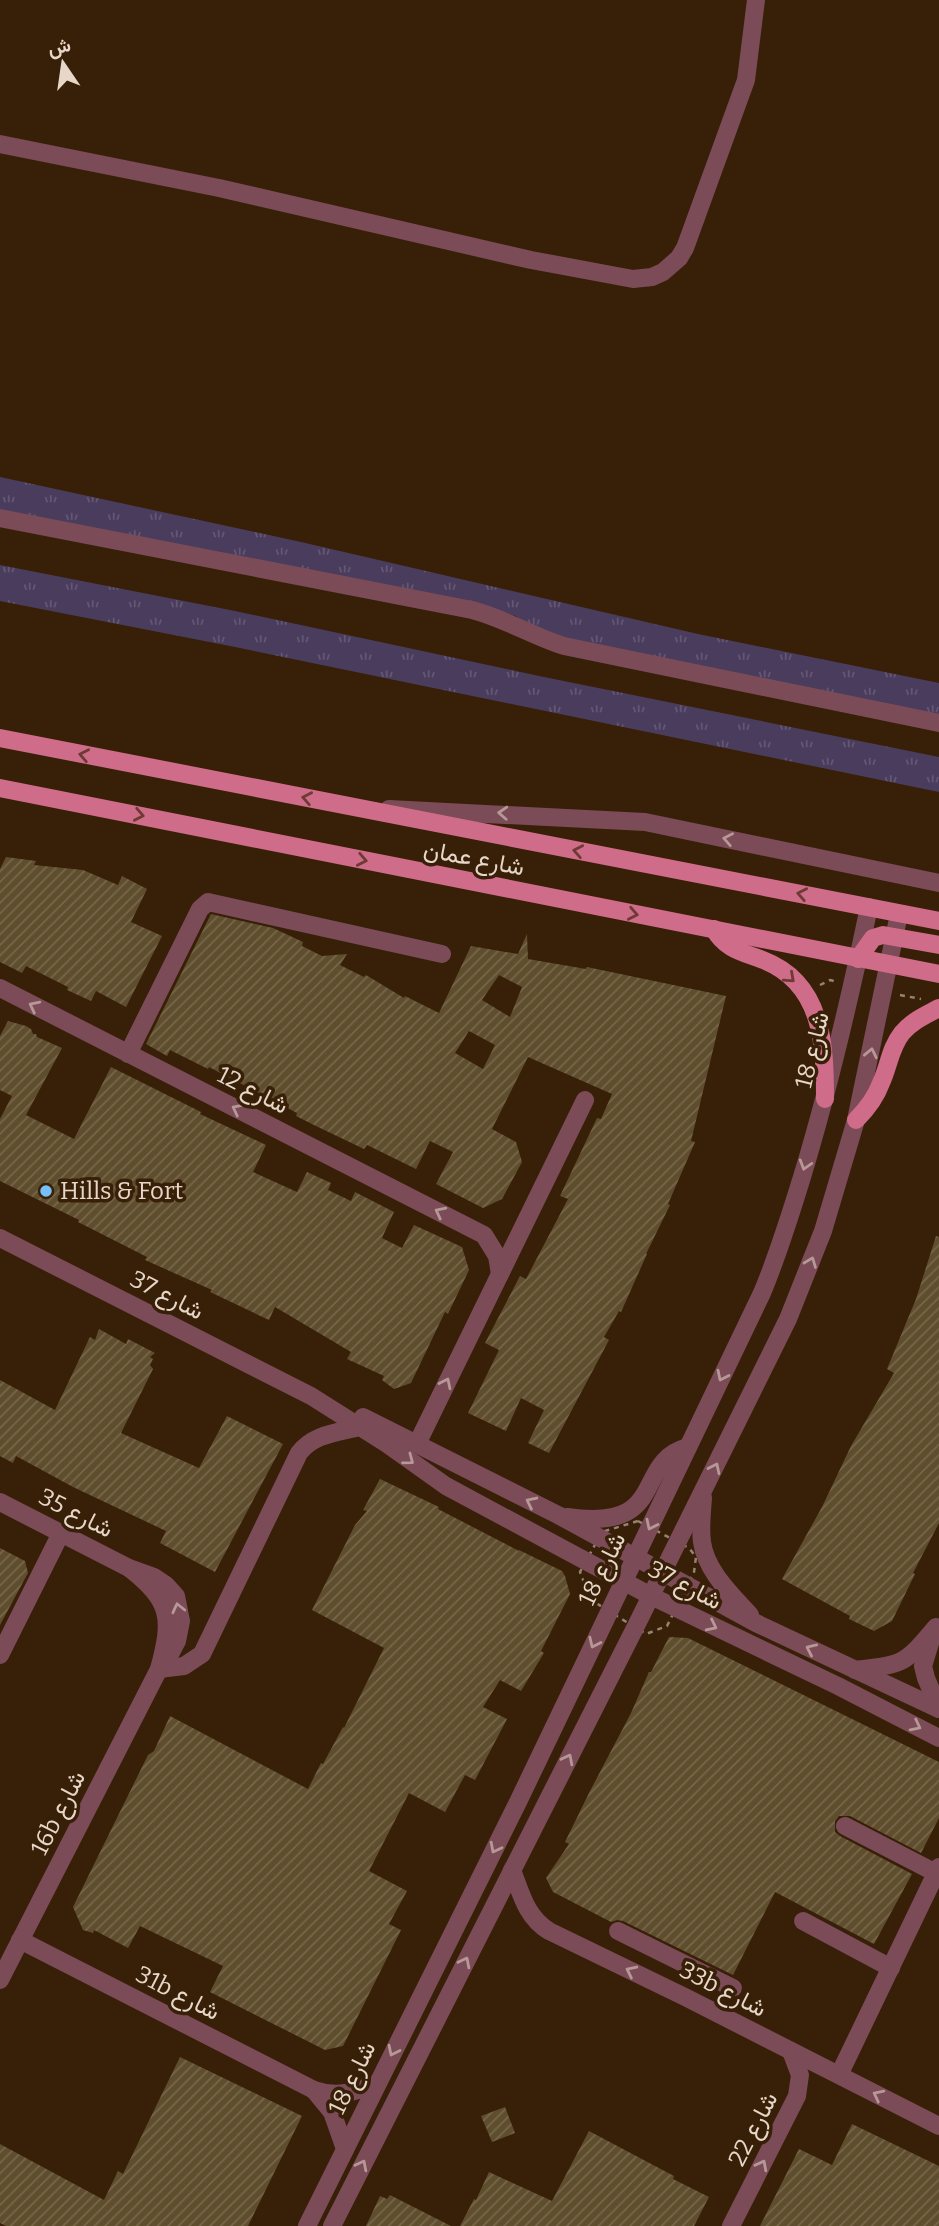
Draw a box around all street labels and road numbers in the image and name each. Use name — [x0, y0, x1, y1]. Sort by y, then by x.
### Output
street label: شارع عمان — [421, 835, 527, 883]
street label: شارع 18 — [789, 1009, 837, 1091]
street label: شارع 12 — [212, 1060, 293, 1121]
street label: شارع 37 — [125, 1265, 208, 1327]
street label: شارع 35 — [33, 1482, 118, 1545]
street label: شارع 18 — [572, 1528, 633, 1611]
street label: شارع 37 — [643, 1555, 726, 1617]
street label: 16b شارع — [25, 1766, 93, 1861]
street label: 33b شارع — [674, 1955, 771, 2024]
street label: 31b شارع — [130, 1960, 225, 2028]
street label: شارع 18 — [322, 2037, 383, 2120]
street label: شارع 22 — [723, 2087, 785, 2172]

